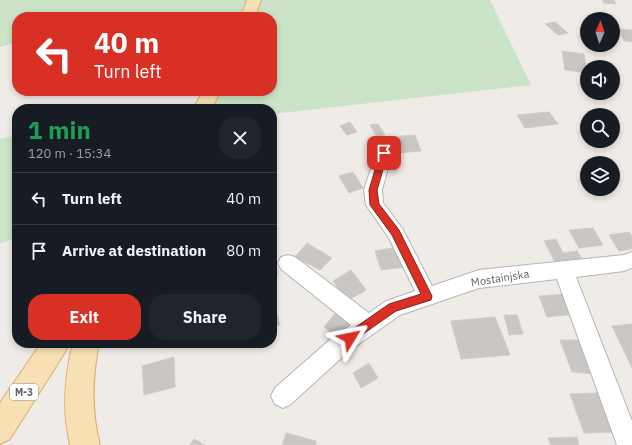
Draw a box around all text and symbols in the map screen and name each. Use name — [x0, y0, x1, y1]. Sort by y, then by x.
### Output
north arrow — [580, 12, 620, 52]
map controls — [580, 12, 620, 196]
text: 40 m — [94, 24, 159, 61]
icon: left — [28, 28, 80, 80]
text: Turn left — [94, 60, 162, 83]
button: sound — [580, 60, 620, 100]
button: search — [580, 108, 620, 148]
text: 1 min — [28, 114, 91, 146]
button: close — [219, 117, 261, 159]
pin — [367, 136, 401, 170]
icon: arrive — [373, 142, 395, 164]
text: 120 m · 15:34 — [28, 145, 111, 162]
button: layers — [580, 156, 620, 196]
icon: left — [28, 188, 50, 210]
text: Turn left — [62, 189, 122, 208]
text: 40 m — [226, 189, 261, 208]
icon: arrive — [28, 240, 50, 262]
text: Arrive at destination — [62, 241, 206, 260]
text: 80 m — [226, 241, 261, 260]
street label: Mostainjska — [470, 266, 530, 290]
button: Exit — [28, 294, 141, 340]
button: Share — [149, 294, 261, 340]
position arrow — [329, 317, 371, 359]
road number: M-3 — [10, 384, 38, 400]

